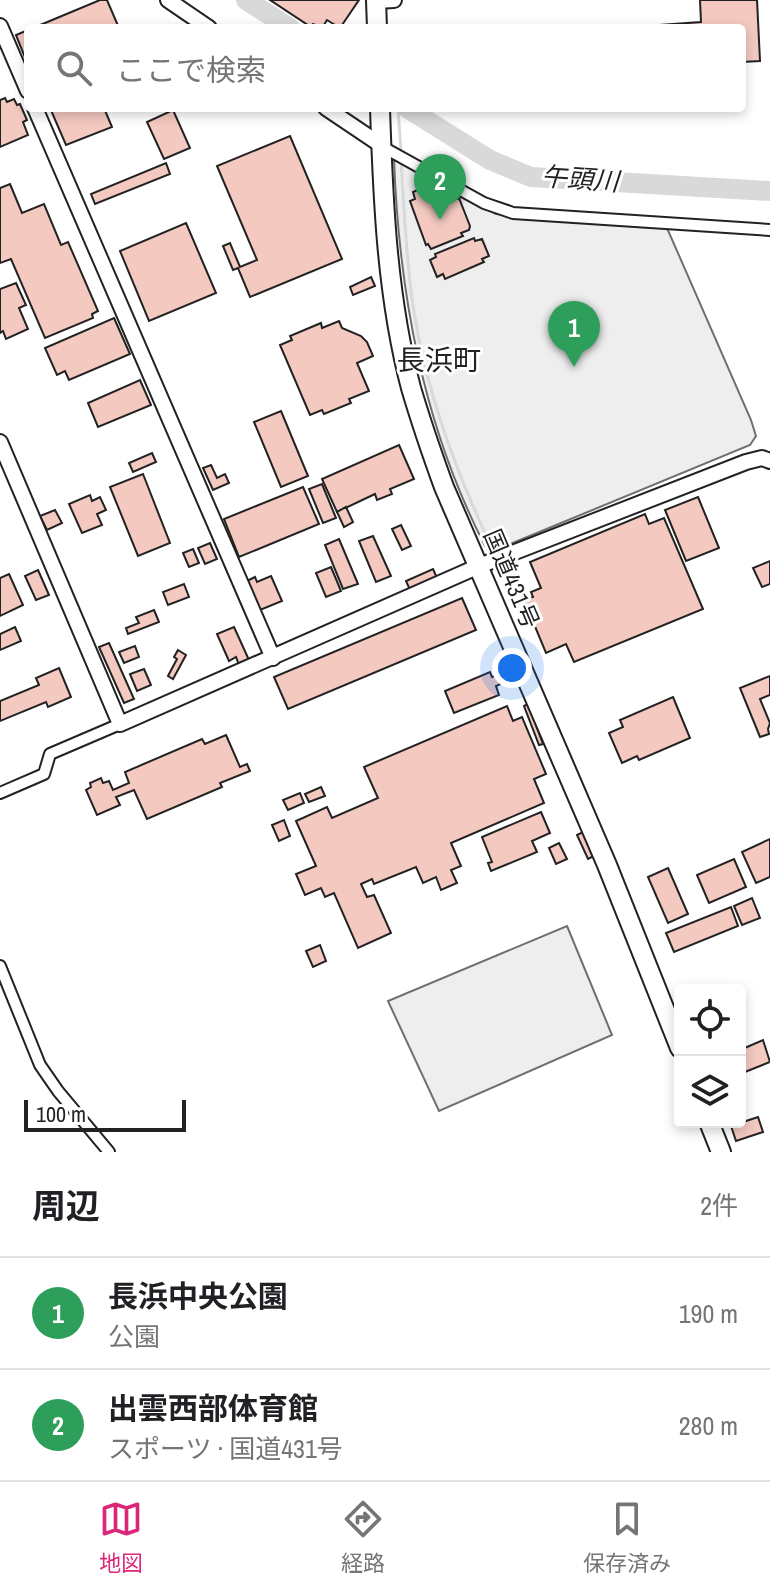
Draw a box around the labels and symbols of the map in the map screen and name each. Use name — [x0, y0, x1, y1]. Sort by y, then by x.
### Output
pin: 2 — [414, 154, 466, 220]
water label: 午頭川 — [540, 158, 623, 199]
pin: 1 — [548, 301, 600, 367]
district label: 長浜町 — [397, 341, 481, 379]
street label: 国道431号 — [477, 524, 547, 633]
your location — [492, 648, 532, 688]
scale bar — [24, 1096, 186, 1132]

